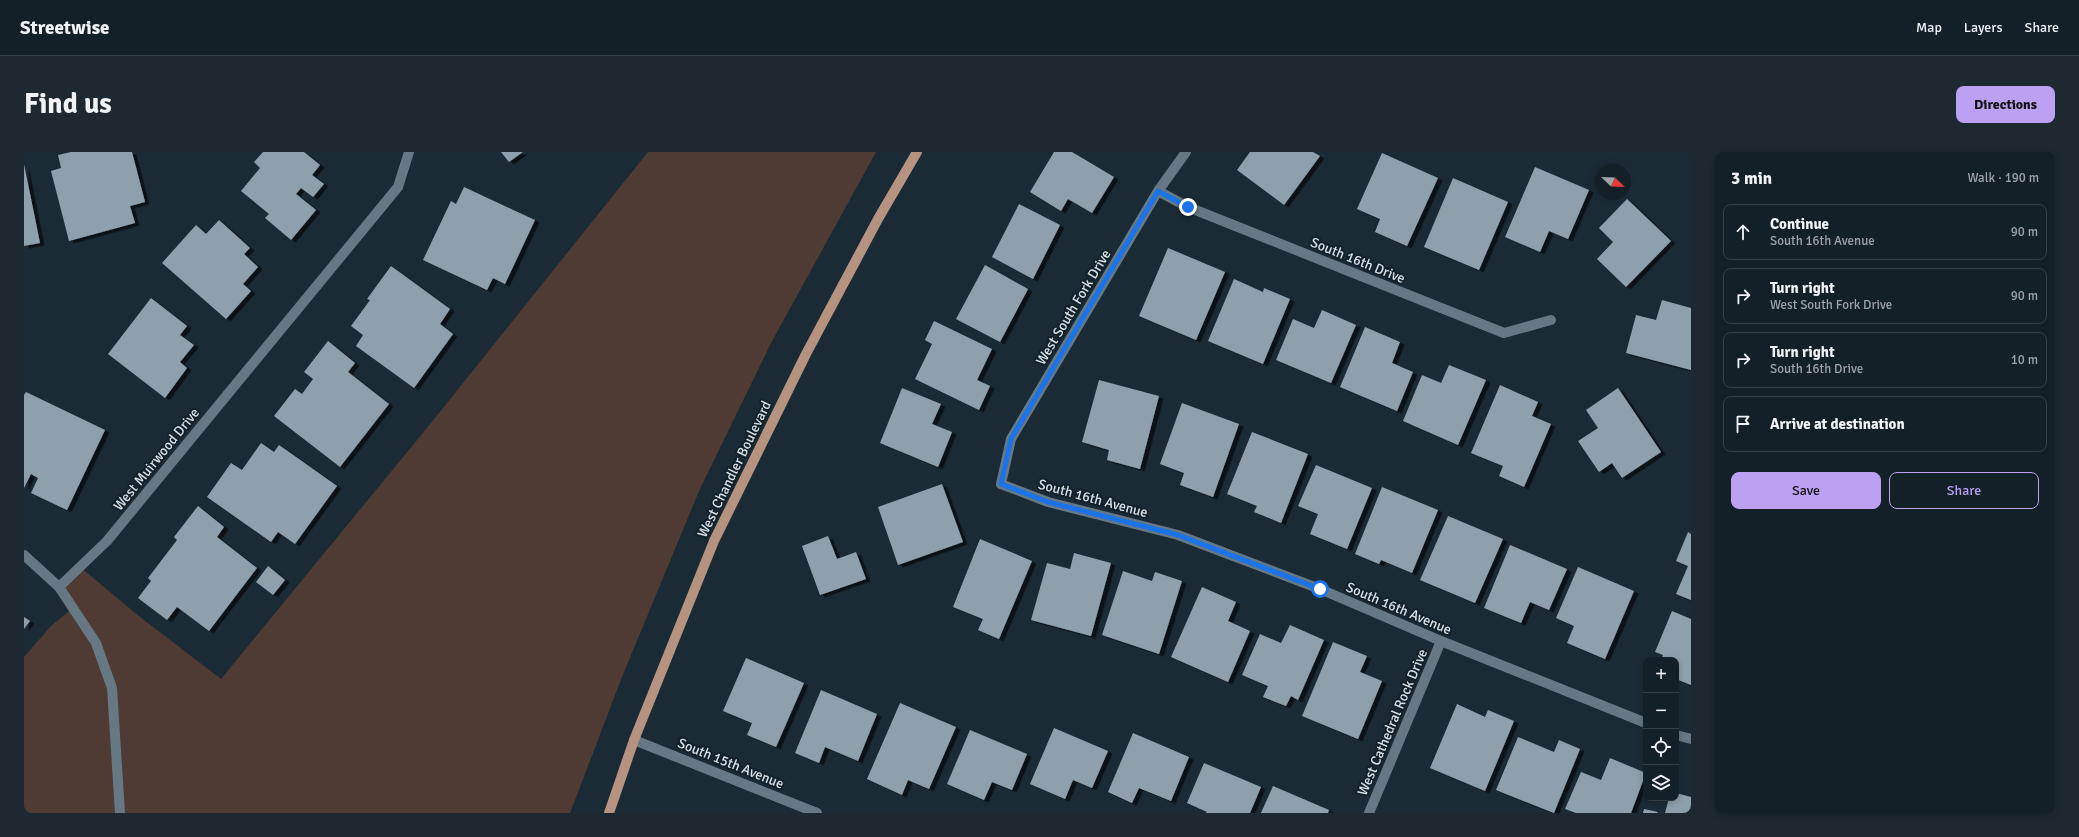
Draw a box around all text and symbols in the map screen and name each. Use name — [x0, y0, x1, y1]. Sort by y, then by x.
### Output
text: Streetwise — [20, 16, 110, 40]
text: Map — [1916, 19, 1942, 36]
text: Layers — [1964, 19, 2003, 36]
text: Share — [2025, 19, 2059, 36]
button: Directions — [1956, 86, 2055, 123]
text: Find us — [24, 87, 112, 121]
north arrow — [1595, 164, 1631, 200]
text: 3 min — [1731, 168, 1772, 189]
text: Walk · 190 m — [1968, 170, 2039, 186]
route end — [1179, 198, 1197, 216]
text: Continue — [1770, 215, 1829, 233]
icon: ahead — [1732, 221, 1754, 243]
text: 90 m — [2011, 224, 2038, 240]
text: South 16th Avenue — [1770, 233, 1875, 249]
street label: South 16th Drive — [1308, 234, 1408, 287]
street label: West South Fork Drive — [1032, 247, 1115, 368]
text: Turn right — [1770, 279, 1835, 297]
icon: right — [1732, 285, 1754, 307]
text: 90 m — [2011, 288, 2038, 304]
text: West South Fork Drive — [1770, 297, 1892, 313]
text: Turn right — [1770, 343, 1835, 361]
icon: right — [1732, 349, 1754, 371]
text: 10 m — [2011, 352, 2038, 368]
text: South 16th Drive — [1770, 361, 1863, 377]
street label: West Chandler Boulevard — [694, 398, 775, 540]
street label: West Muirwood Drive — [110, 405, 203, 514]
icon: arrive — [1732, 413, 1754, 435]
text: Arrive at destination — [1770, 415, 1905, 433]
button: Save — [1731, 472, 1881, 509]
button: Share — [1889, 472, 2039, 509]
street label: South 16th Avenue — [1036, 476, 1150, 521]
street label: South 16th Avenue — [1344, 579, 1454, 638]
route start — [1311, 580, 1329, 598]
street label: West Cathedral Rock Drive — [1354, 646, 1431, 798]
map controls — [1643, 657, 1679, 801]
button: + — [1643, 657, 1679, 693]
button: − — [1643, 693, 1679, 729]
button: locate — [1643, 729, 1679, 765]
street label: South 15th Avenue — [675, 734, 786, 792]
button: layers — [1643, 765, 1679, 801]

